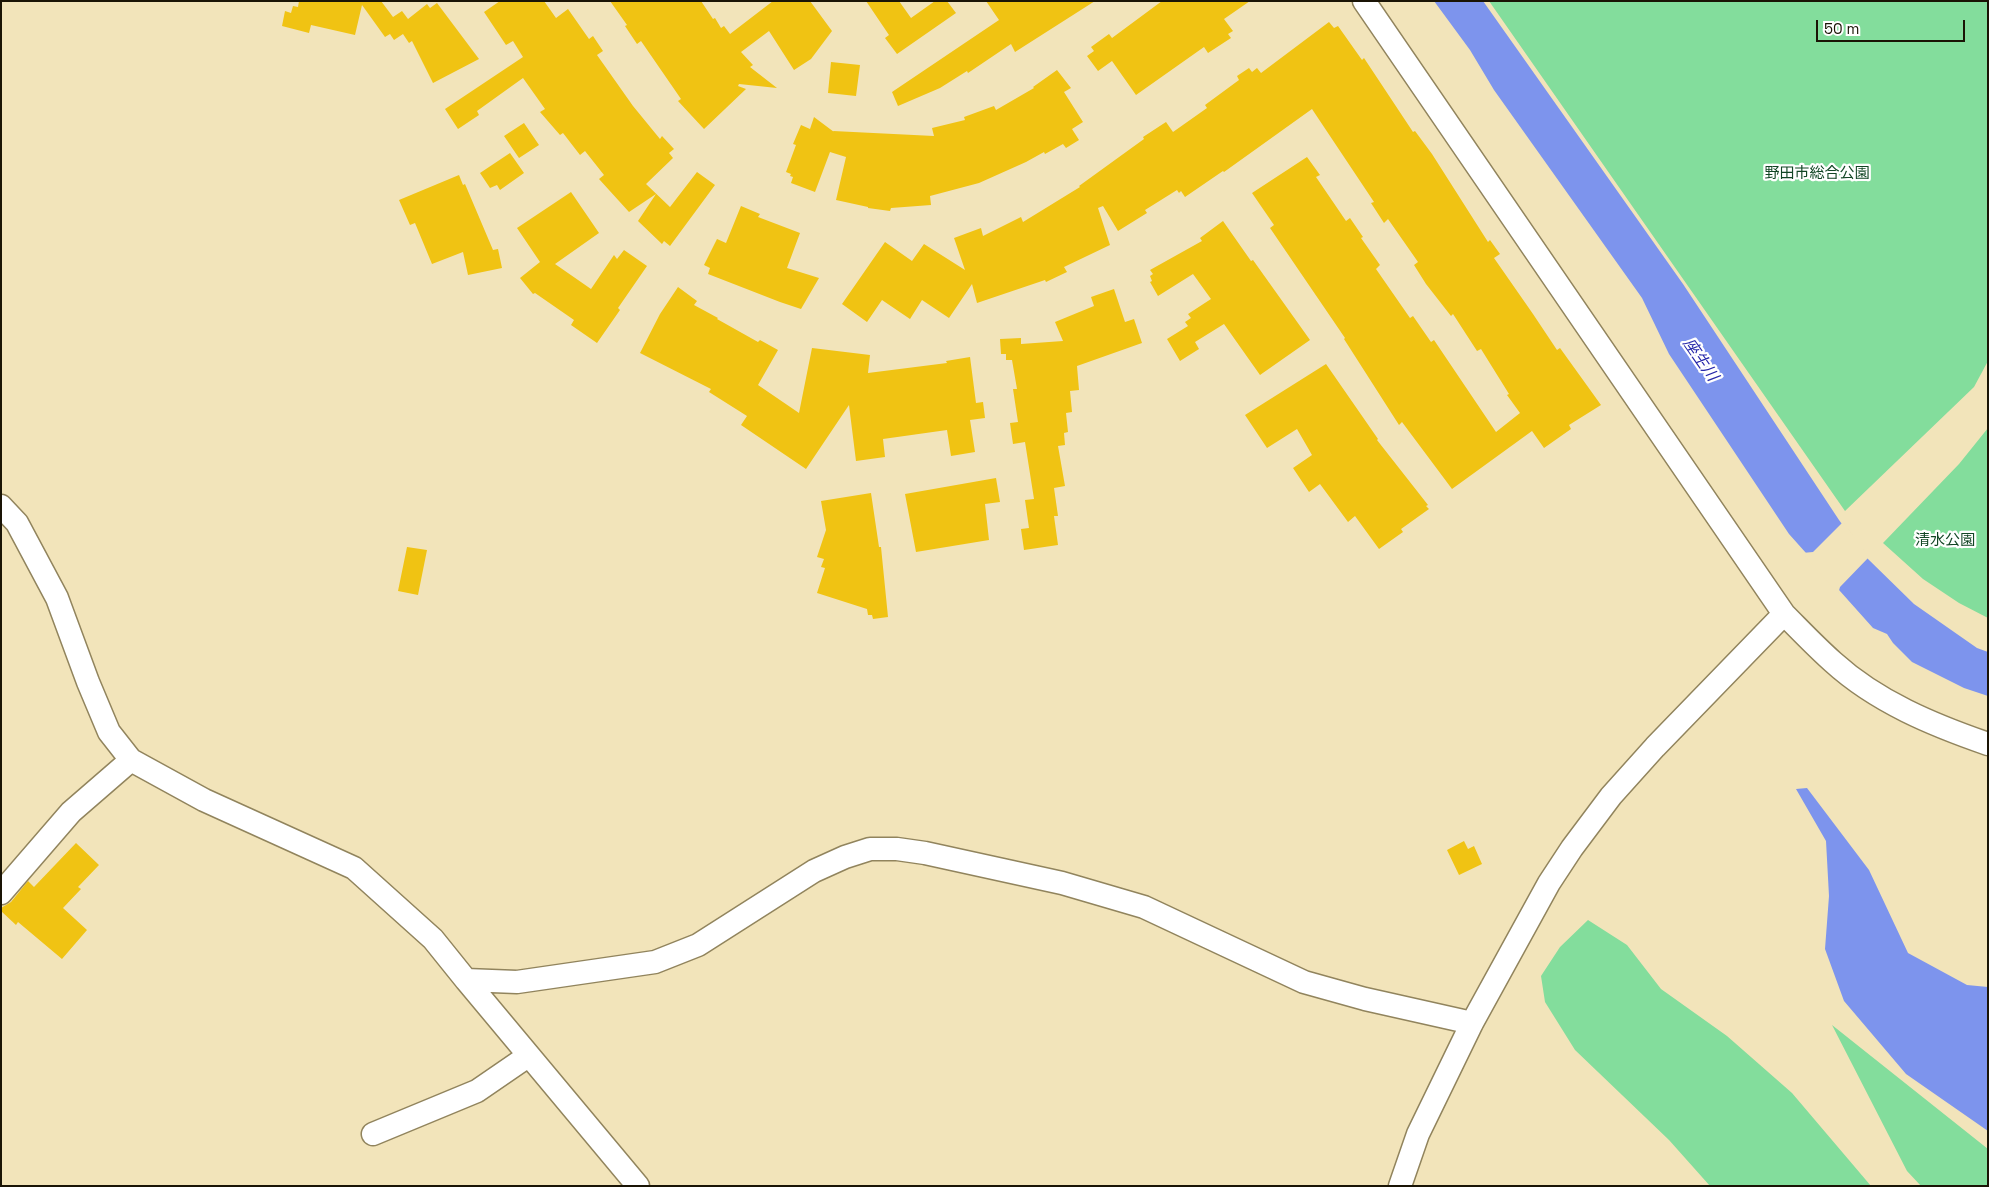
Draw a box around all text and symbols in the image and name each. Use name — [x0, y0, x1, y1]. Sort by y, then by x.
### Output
scale bar — [1819, 10, 1968, 42]
text: 50 m — [1824, 19, 1859, 38]
park label: 野田市総合公園 — [1765, 165, 1869, 183]
water label: 座生川 — [1678, 335, 1722, 385]
park label: 清水公園 — [1915, 532, 1975, 550]

